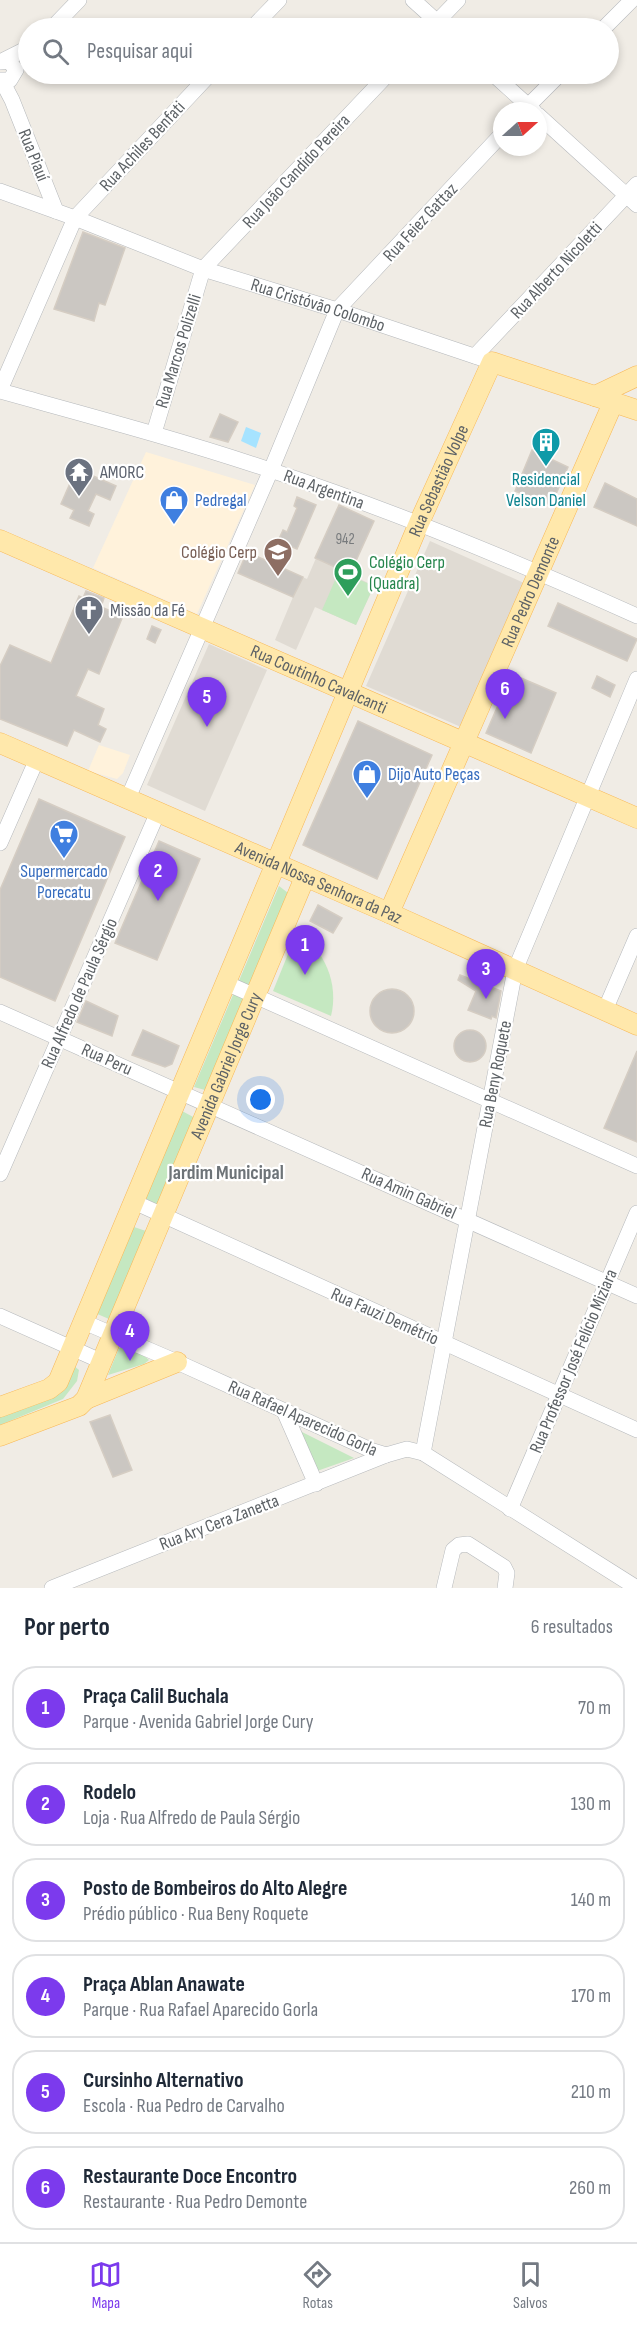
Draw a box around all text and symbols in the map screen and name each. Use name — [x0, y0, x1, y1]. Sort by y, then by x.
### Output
search box — [18, 18, 619, 84]
icon: search — [39, 35, 72, 68]
text: Pesquisar aqui — [87, 38, 192, 65]
street label: Rua Achiles Benfati — [95, 97, 189, 196]
north arrow — [493, 102, 547, 156]
street label: Rua João Candido Pereira — [238, 110, 355, 233]
street label: Rua Piauí — [14, 126, 54, 185]
street label: Rua Feiez Gattaz — [379, 178, 462, 266]
street label: Rua Alberto Nicoletti — [506, 218, 607, 323]
street label: Rua Cristóvão Colombo — [248, 274, 388, 336]
street label: Rua Marcos Polizelli — [151, 292, 206, 411]
street label: Rua Sebastião Volpe — [404, 421, 473, 540]
building icon: Residencial Velson Daniel — [530, 426, 562, 468]
temple icon: AMORC — [63, 456, 95, 498]
place label: AMORC — [99, 462, 144, 483]
street label: Rua Argentina — [281, 465, 367, 514]
place label: Residencial Velson Daniel — [506, 469, 586, 511]
shop icon: Pedregal — [158, 484, 190, 526]
place label: Pedregal — [195, 490, 247, 511]
house number: 942 — [335, 530, 355, 549]
street label: Rua Pedro Demonte — [497, 533, 564, 650]
school or university icon: Colégio Cerp — [262, 536, 294, 578]
place label: Colégio Cerp — [181, 542, 257, 563]
place label: Colégio Cerp (Quadra) — [369, 552, 445, 594]
sports icon: Colégio Cerp (Quadra) — [332, 556, 364, 598]
church icon: Missão da Fé — [73, 594, 105, 636]
place label: Missão da Fé — [110, 600, 185, 621]
street label: Rua Coutinho Cavalcanti — [247, 641, 390, 719]
pin: 6 — [486, 670, 524, 719]
pin: 5 — [188, 678, 226, 727]
shop icon: Dijo Auto Peças — [351, 758, 383, 800]
place label: Dijo Auto Peças — [388, 764, 480, 785]
supermarket icon: Supermercado Porecatu — [48, 818, 80, 860]
street label: Avenida Nossa Senhora da Paz — [231, 837, 406, 929]
pin: 2 — [138, 852, 178, 901]
place label: Supermercado Porecatu — [20, 861, 108, 903]
street label: Rua Alfredo de Paula Sérgio — [37, 915, 122, 1072]
pin: 1 — [286, 926, 324, 975]
pin: 3 — [466, 950, 506, 999]
street label: Avenida Gabriel Jorge Cury — [186, 989, 266, 1143]
street label: Rua Beny Roquete — [475, 1019, 516, 1129]
street label: Rua Peru — [78, 1039, 135, 1080]
your location — [246, 1085, 275, 1114]
district label: Jardim Municipal — [167, 1161, 284, 1185]
street label: Rua Amin Gabriel — [358, 1163, 459, 1224]
street label: Rua Professor José Felício Miziara — [525, 1266, 622, 1456]
street label: Rua Fauzi Demétrio — [328, 1283, 442, 1350]
pin: 4 — [110, 1312, 150, 1361]
street label: Rua Rafael Aparecido Gorla — [225, 1376, 381, 1461]
street label: Rua Ary Cera Zanetta — [157, 1490, 282, 1555]
text: Por perto — [24, 1612, 110, 1643]
text: 6 resultados — [531, 1615, 613, 1639]
text: Praça Calil Buchala — [83, 1683, 229, 1710]
text: 1 — [42, 1696, 49, 1720]
text: 70 m — [578, 1696, 611, 1720]
text: Parque · Avenida Gabriel Jorge Cury — [83, 1710, 313, 1734]
text: Rodelo — [83, 1779, 136, 1806]
text: 2 — [41, 1792, 50, 1816]
text: 130 m — [571, 1792, 611, 1816]
text: Loja · Rua Alfredo de Paula Sérgio — [83, 1806, 300, 1830]
text: Posto de Bombeiros do Alto Alegre — [83, 1875, 347, 1902]
text: 3 — [41, 1888, 50, 1912]
text: 140 m — [571, 1888, 611, 1912]
text: Prédio público · Rua Beny Roquete — [83, 1902, 309, 1926]
text: Praça Ablan Anawate — [83, 1971, 245, 1998]
text: 4 — [41, 1984, 50, 2008]
text: 170 m — [571, 1984, 611, 2008]
text: Parque · Rua Rafael Aparecido Gorla — [83, 1998, 318, 2022]
text: Cursinho Alternativo — [83, 2067, 244, 2094]
text: 5 — [41, 2080, 50, 2104]
text: 210 m — [571, 2080, 611, 2104]
text: Escola · Rua Pedro de Carvalho — [83, 2094, 285, 2118]
text: Restaurante Doce Encontro — [83, 2163, 297, 2190]
text: 6 — [41, 2176, 50, 2200]
text: 260 m — [569, 2176, 611, 2200]
text: Restaurante · Rua Pedro Demonte — [83, 2190, 307, 2214]
tab: Mapa — [89, 2258, 122, 2313]
tab: Rotas — [301, 2258, 334, 2313]
tab: Salvos — [513, 2258, 548, 2313]

